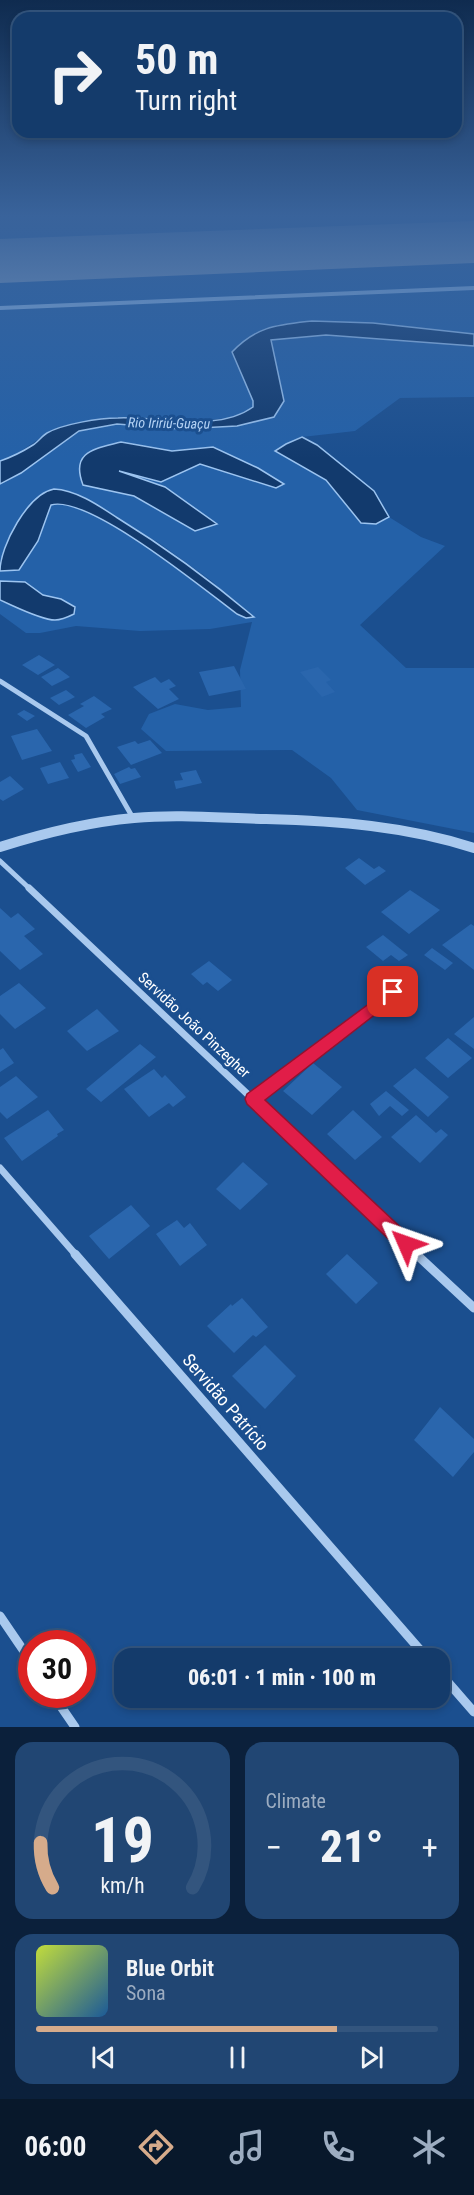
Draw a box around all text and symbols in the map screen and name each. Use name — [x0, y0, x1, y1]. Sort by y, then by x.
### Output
text: 50 m — [135, 35, 218, 84]
icon: right — [36, 36, 114, 114]
text: Turn right — [135, 85, 237, 117]
water label: Rio Iririú-Guaçu — [128, 414, 211, 432]
pin — [367, 966, 418, 1017]
street label: Servidão João Pinzegher — [134, 968, 254, 1082]
icon: arrive — [376, 975, 409, 1008]
position arrow — [374, 1212, 438, 1276]
street label: Servidão Patrício — [178, 1349, 274, 1455]
speed limit sign: 30 — [18, 1630, 96, 1708]
text: 06:01 · 1 min · 100 m — [188, 1665, 376, 1690]
text: Climate — [266, 1789, 326, 1813]
text: 19 — [91, 1804, 154, 1877]
text: 21° — [320, 1820, 384, 1873]
text: − — [266, 1828, 282, 1867]
text: + — [422, 1828, 438, 1867]
text: km/h — [100, 1873, 144, 1898]
text: Blue Orbit — [126, 1956, 214, 1981]
text: Sona — [126, 1981, 166, 2005]
icon: previous — [87, 2041, 120, 2074]
icon: pause — [221, 2041, 254, 2074]
icon: next — [355, 2041, 388, 2074]
icon: directions — [135, 2126, 177, 2168]
icon: music — [226, 2126, 268, 2168]
icon: phone — [317, 2126, 359, 2168]
icon: climate — [408, 2126, 450, 2168]
text: 06:00 — [24, 2131, 86, 2163]

